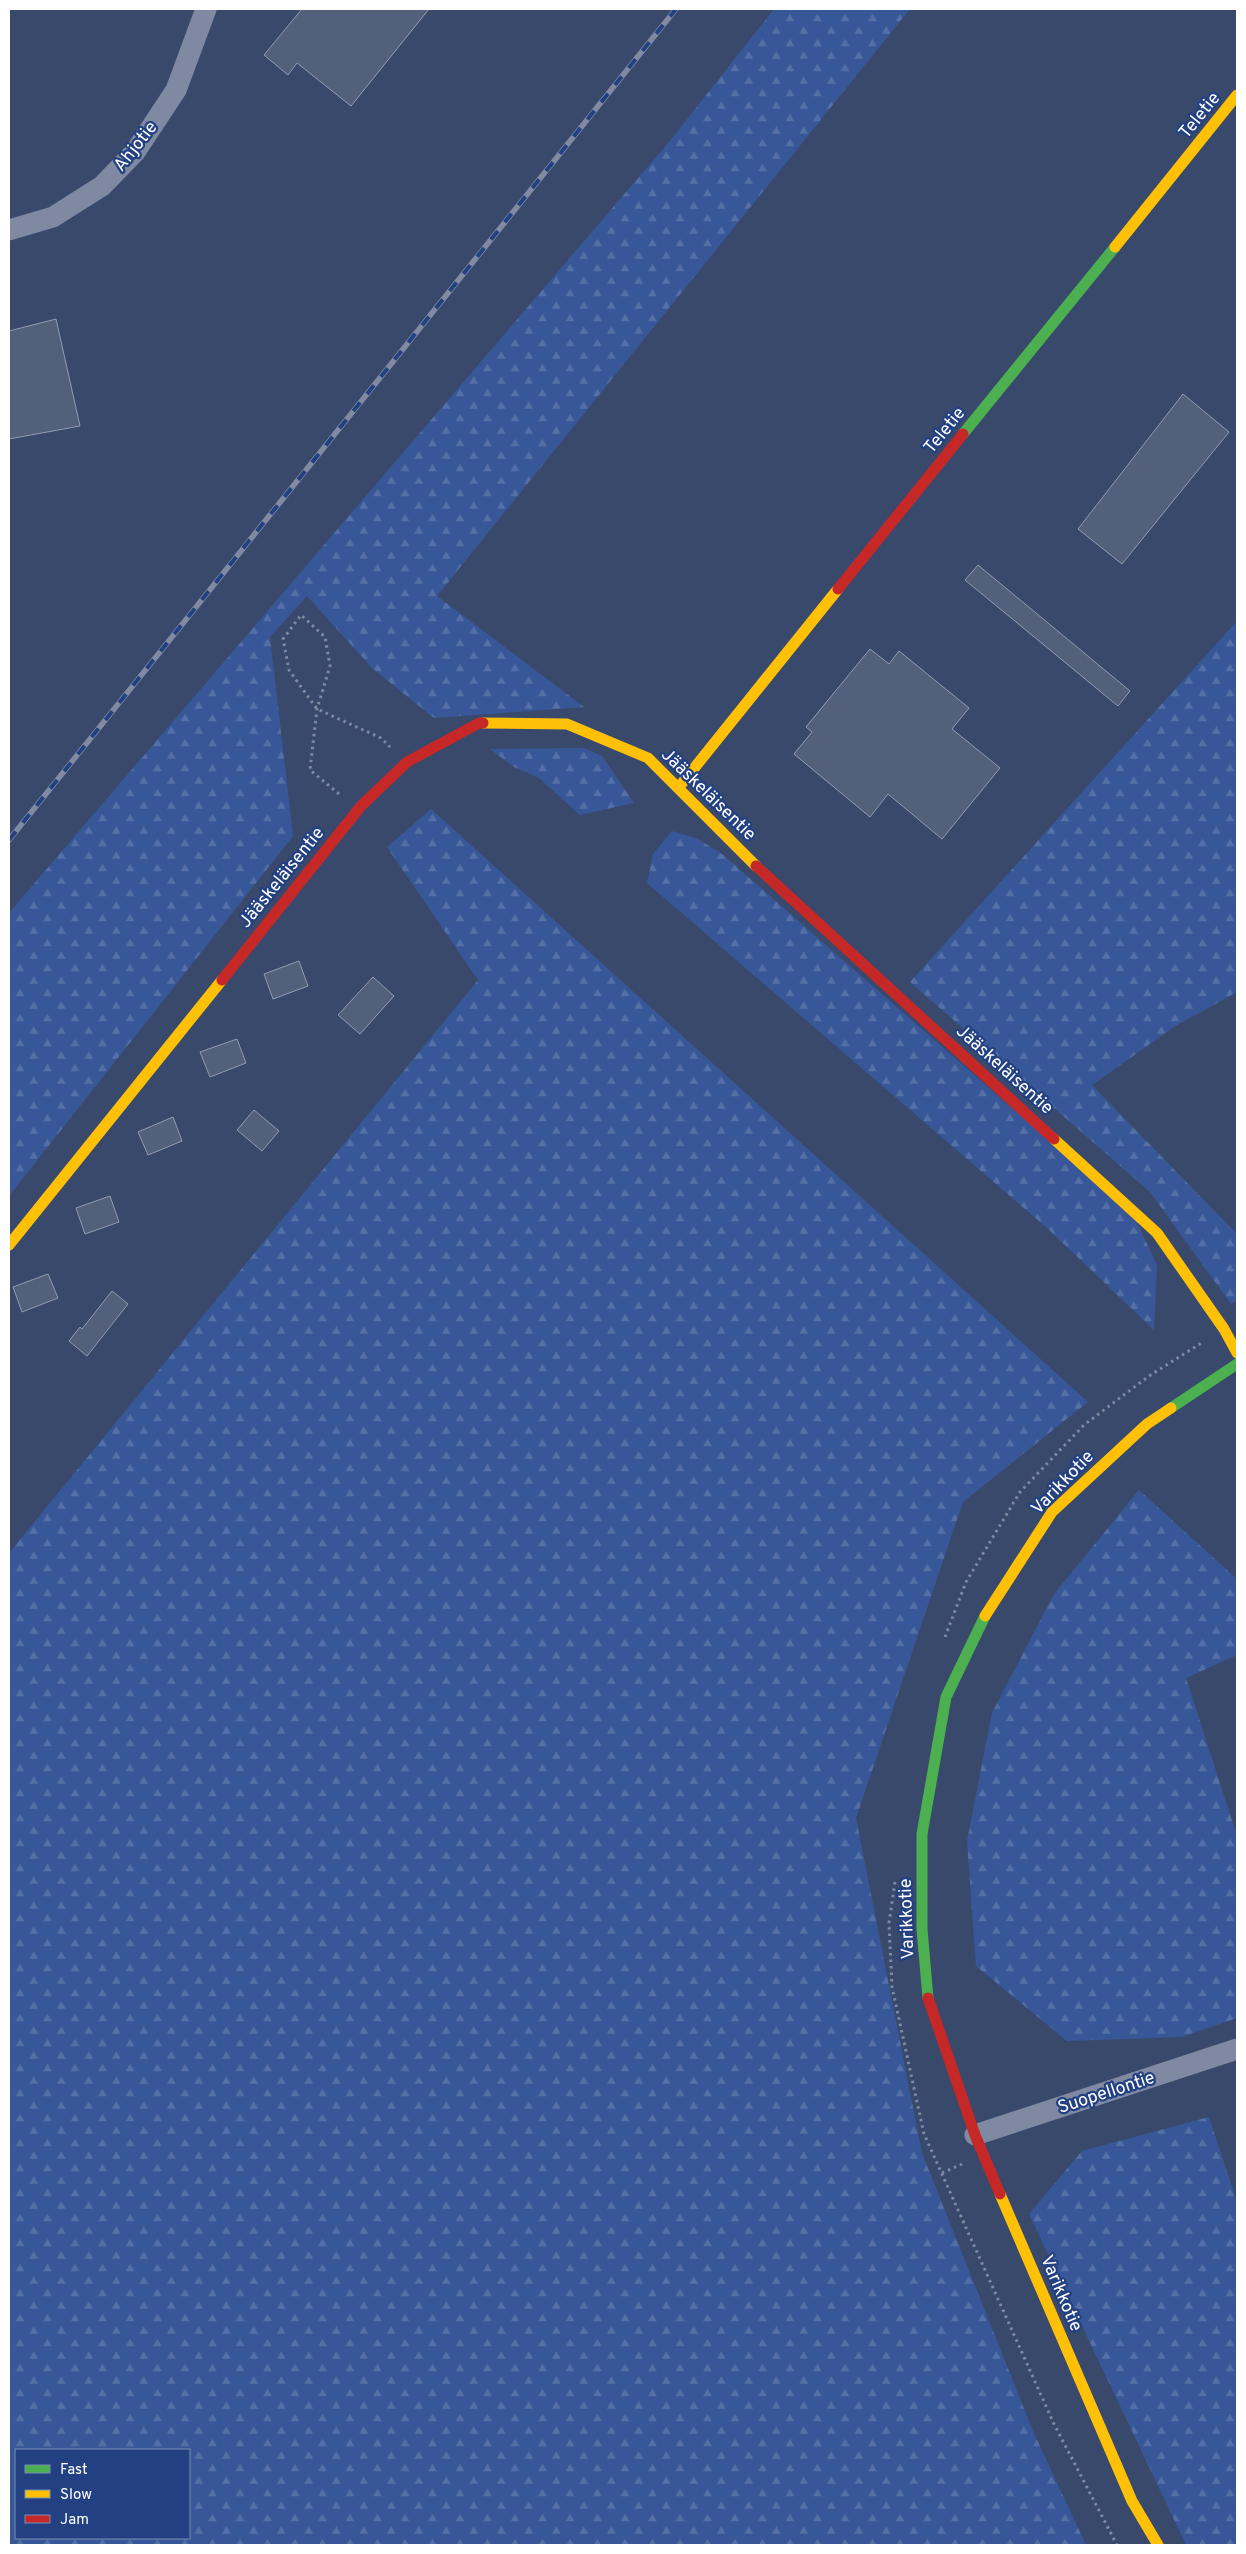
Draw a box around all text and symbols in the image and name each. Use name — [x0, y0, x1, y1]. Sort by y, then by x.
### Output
street label: Teletie — [1174, 88, 1226, 144]
street label: Ahjotie — [109, 117, 163, 177]
street label: Teletie — [919, 403, 971, 459]
street label: Jääskeläisentie — [656, 744, 760, 846]
street label: Jääskeläisentie — [234, 823, 330, 933]
street label: Jääskeläisentie — [950, 1020, 1058, 1120]
street label: Varikkotie — [1027, 1446, 1099, 1520]
street label: Varikkotie — [895, 1878, 920, 1960]
street label: Suopellontie — [1055, 2067, 1158, 2120]
street label: Varikkotie — [1034, 2252, 1087, 2335]
legend — [15, 2449, 190, 2539]
text: Fast — [60, 2461, 88, 2480]
text: Slow — [60, 2486, 92, 2505]
text: Jam — [60, 2511, 89, 2530]

